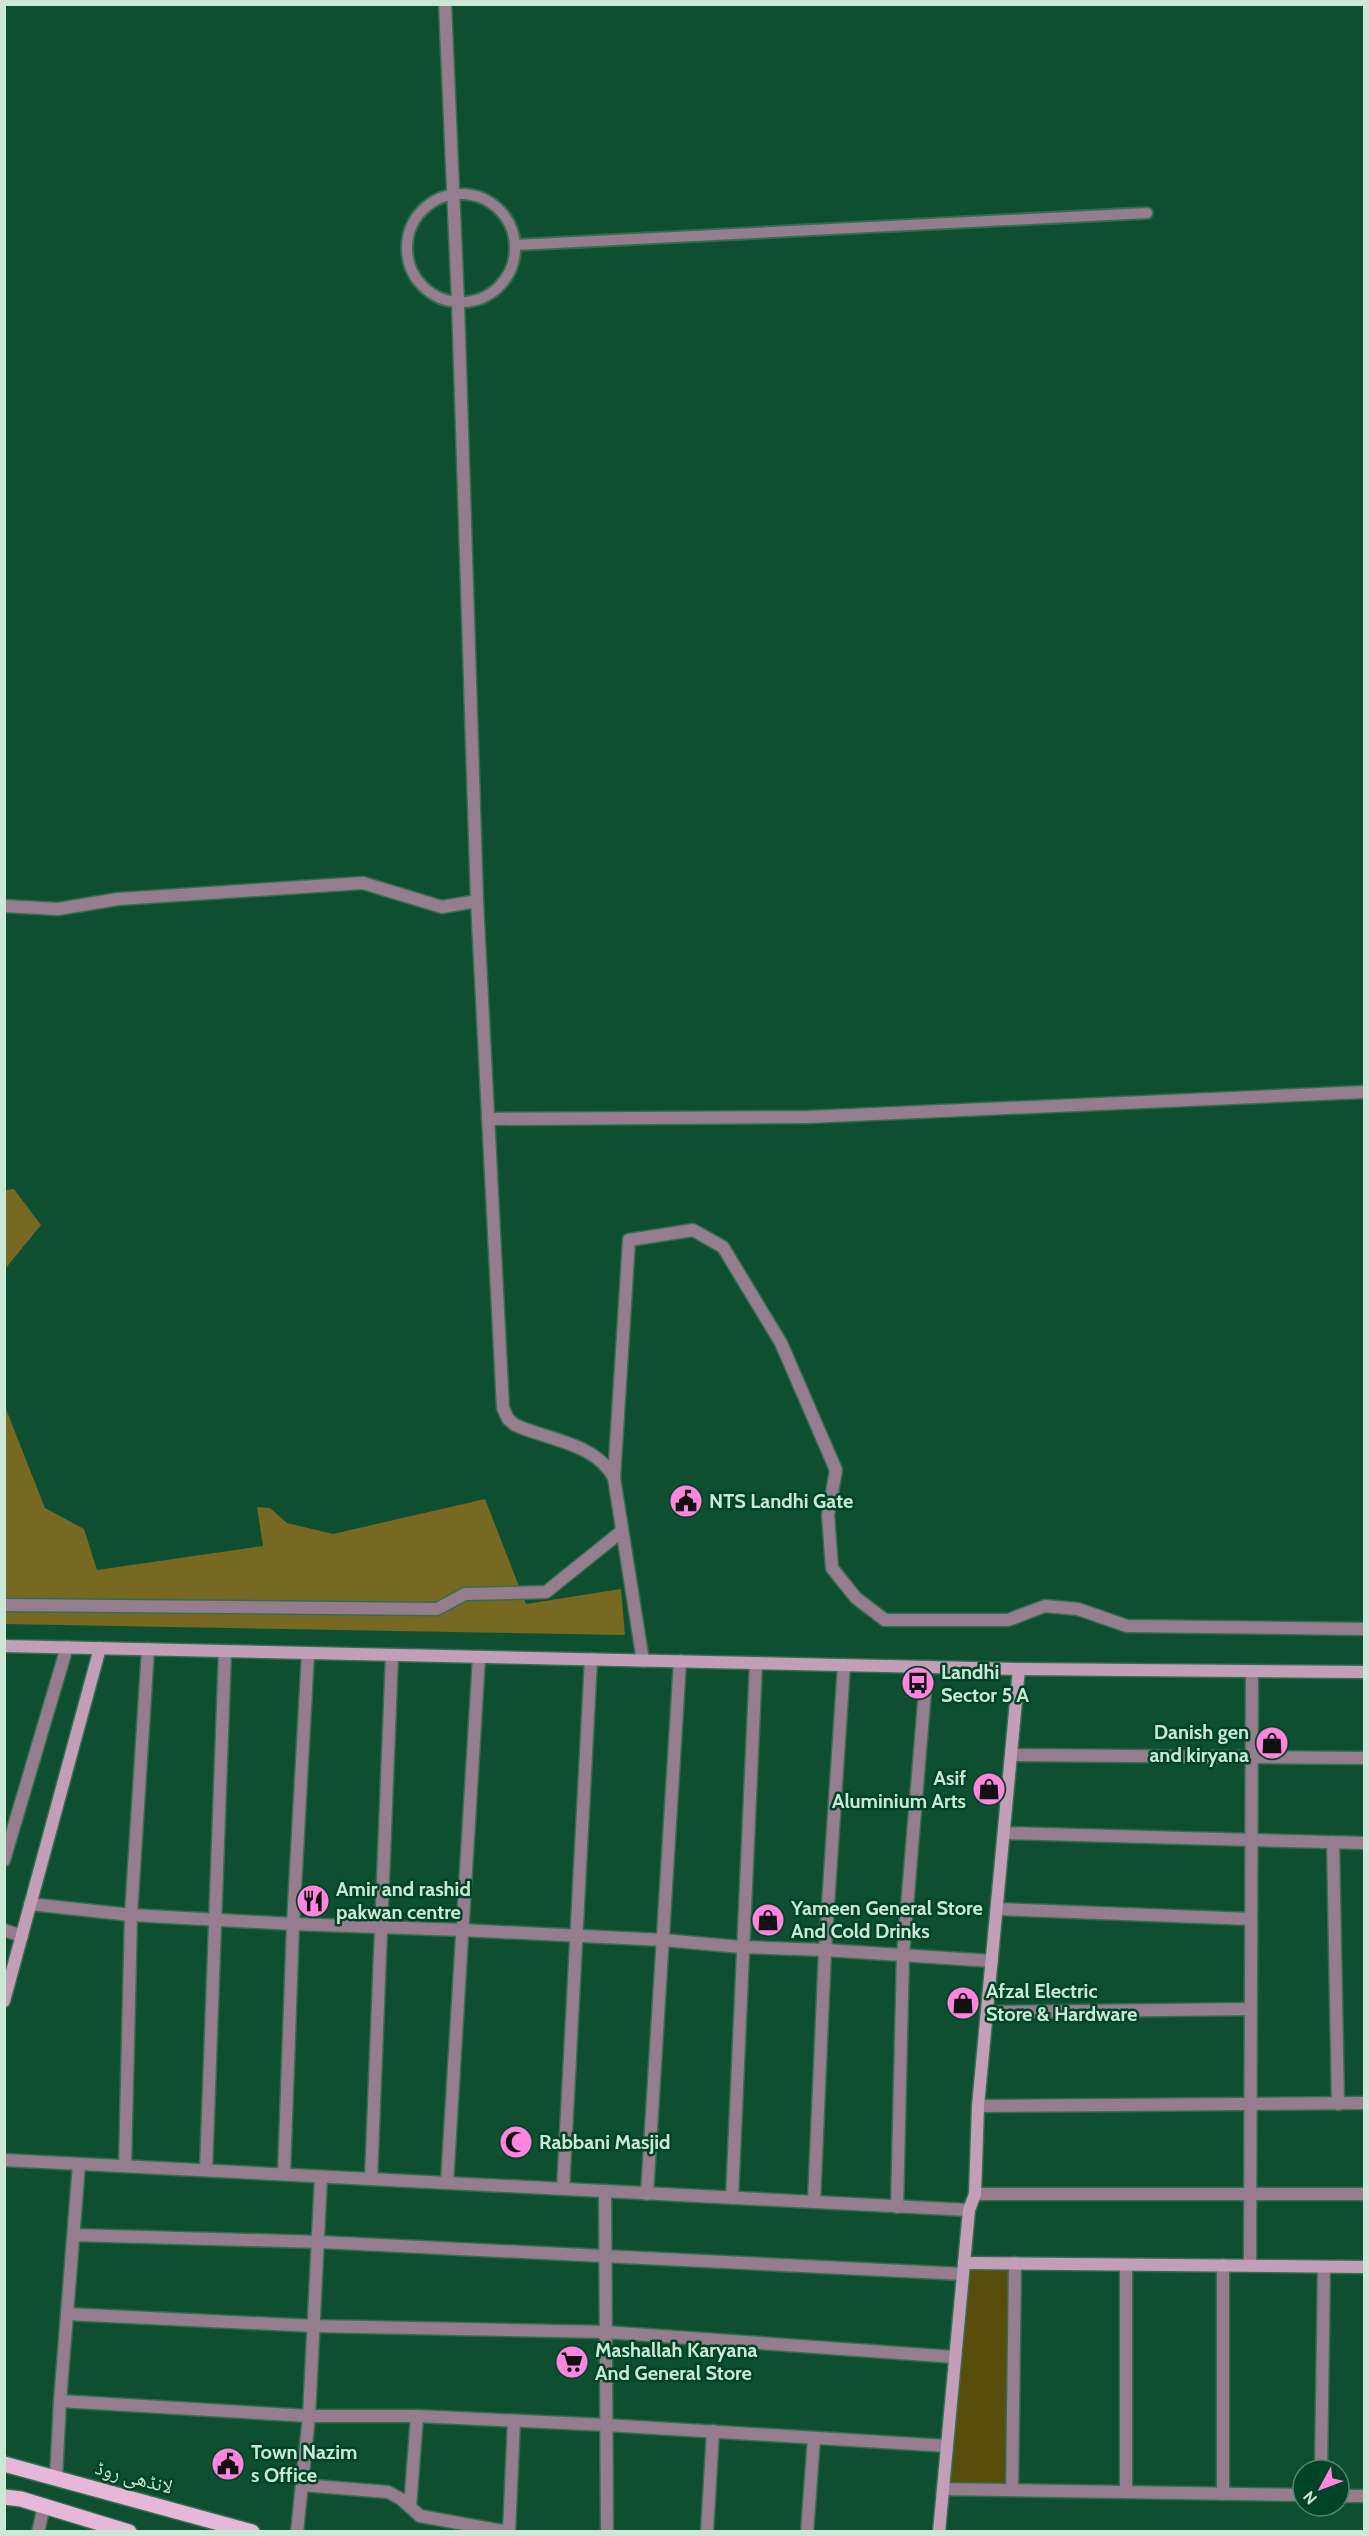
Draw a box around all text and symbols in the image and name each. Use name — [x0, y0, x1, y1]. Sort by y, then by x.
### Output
public building icon: NTS Landhi Gate — [668, 1483, 704, 1519]
place label: NTS Landhi Gate — [709, 1489, 853, 1513]
place label: Landhi Sector 5 A — [941, 1660, 1030, 1707]
bus stop icon: Landhi Sector 5 A — [900, 1665, 936, 1701]
place label: Danish gen and kiryana — [1149, 1720, 1249, 1767]
shop icon: Danish gen and kiryana — [1254, 1725, 1290, 1761]
place label: Asif Aluminium Arts — [832, 1766, 966, 1813]
shop icon: Asif Aluminium Arts — [971, 1771, 1007, 1807]
place label: Amir and rashid pakwan centre — [336, 1877, 471, 1924]
restaurant icon: Amir and rashid pakwan centre — [295, 1883, 331, 1919]
place label: Yameen General Store And Cold Drinks — [790, 1896, 983, 1943]
shop icon: Yameen General Store And Cold Drinks — [750, 1902, 786, 1938]
place label: Afzal Electric Store & Hardware — [986, 1979, 1137, 2026]
shop icon: Afzal Electric Store & Hardware — [945, 1985, 981, 2021]
mosque icon: Rabbani Masjid — [498, 2124, 534, 2160]
place label: Rabbani Masjid — [539, 2130, 671, 2154]
place label: Mashallah Karyana And General Store — [595, 2338, 758, 2385]
supermarket icon: Mashallah Karyana And General Store — [554, 2344, 590, 2380]
place label: Town Nazim s Office — [251, 2440, 357, 2487]
public building icon: Town Nazim s Office — [210, 2446, 246, 2482]
street label: لانڈھی روڈ — [93, 2455, 175, 2499]
north arrow — [1291, 2458, 1351, 2518]
text: N — [1299, 2487, 1321, 2508]

